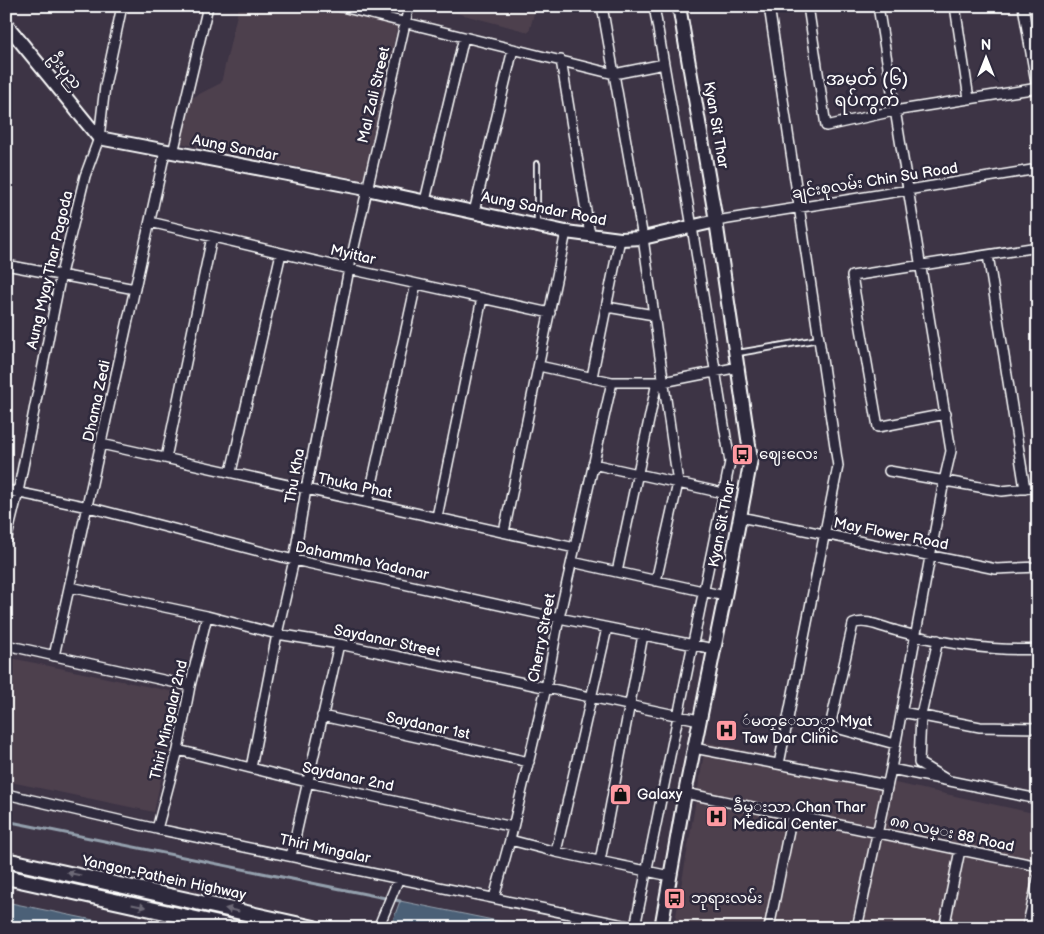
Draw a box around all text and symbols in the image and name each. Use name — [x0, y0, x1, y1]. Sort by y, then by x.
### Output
north arrow — [962, 32, 1012, 82]
text: N — [981, 37, 991, 54]
street label: Mal Zali Street — [354, 45, 394, 145]
street label: ဦးပုည — [43, 48, 86, 95]
district label: အမှတ် (၆) ရပ်ကွက် — [826, 66, 908, 115]
street label: Kyan Sit Thar — [699, 80, 733, 171]
street label: Aung Sandar — [191, 130, 280, 166]
street label: ချင်းစုလမ်း Chin Su Road — [791, 158, 960, 205]
street label: Aung Sandar Road — [480, 188, 608, 230]
street label: Aung Myay Thar Pagoda — [22, 189, 78, 351]
street label: Myittar — [328, 241, 378, 270]
street label: Dhama Zedi — [79, 358, 115, 444]
bus stop icon: ဈေးလေး — [731, 442, 755, 466]
place label: ဈေးလေး — [759, 445, 818, 466]
street label: Thu Kha — [281, 447, 309, 505]
street label: Thuka Phat — [316, 469, 394, 503]
street label: Kyan Sit Thar — [704, 478, 740, 569]
street label: May Flower Road — [832, 514, 950, 554]
street label: Dahammha Yadanar — [293, 538, 431, 585]
street label: Cherry Street — [524, 592, 560, 684]
street label: Saydanar Street — [332, 620, 442, 662]
street label: Thiri Mingalar 2nd — [146, 658, 192, 782]
street label: Saydanar 1st — [384, 708, 472, 744]
place label: ဴမတ္ေသာ္တာ Myat Taw Dar Clinic — [742, 712, 872, 748]
hospital icon: ဴမတ္ေသာ္တာ Myat Taw Dar Clinic — [714, 718, 738, 742]
street label: Saydanar 2nd — [300, 758, 396, 796]
shop icon: Galaxy — [609, 782, 633, 806]
place label: Galaxy — [637, 785, 683, 804]
place label: ခဵမ္းသာ Chan Thar Medical Center — [733, 797, 866, 834]
hospital icon: ခဵမ္းသာ Chan Thar Medical Center — [705, 804, 729, 828]
street label: ၈၈ လမ္း 88 Road — [888, 812, 1016, 858]
street label: Thiri Mingalar — [278, 830, 373, 868]
street label: Yangon-Pathein Highway — [79, 851, 248, 905]
one-way arrow — [65, 870, 81, 878]
bus stop icon: ဘုရားလမ်း — [663, 886, 687, 910]
place label: ဘုရားလမ်း — [691, 888, 762, 910]
one-way arrow — [132, 902, 147, 910]
one-way arrow — [225, 906, 240, 914]

